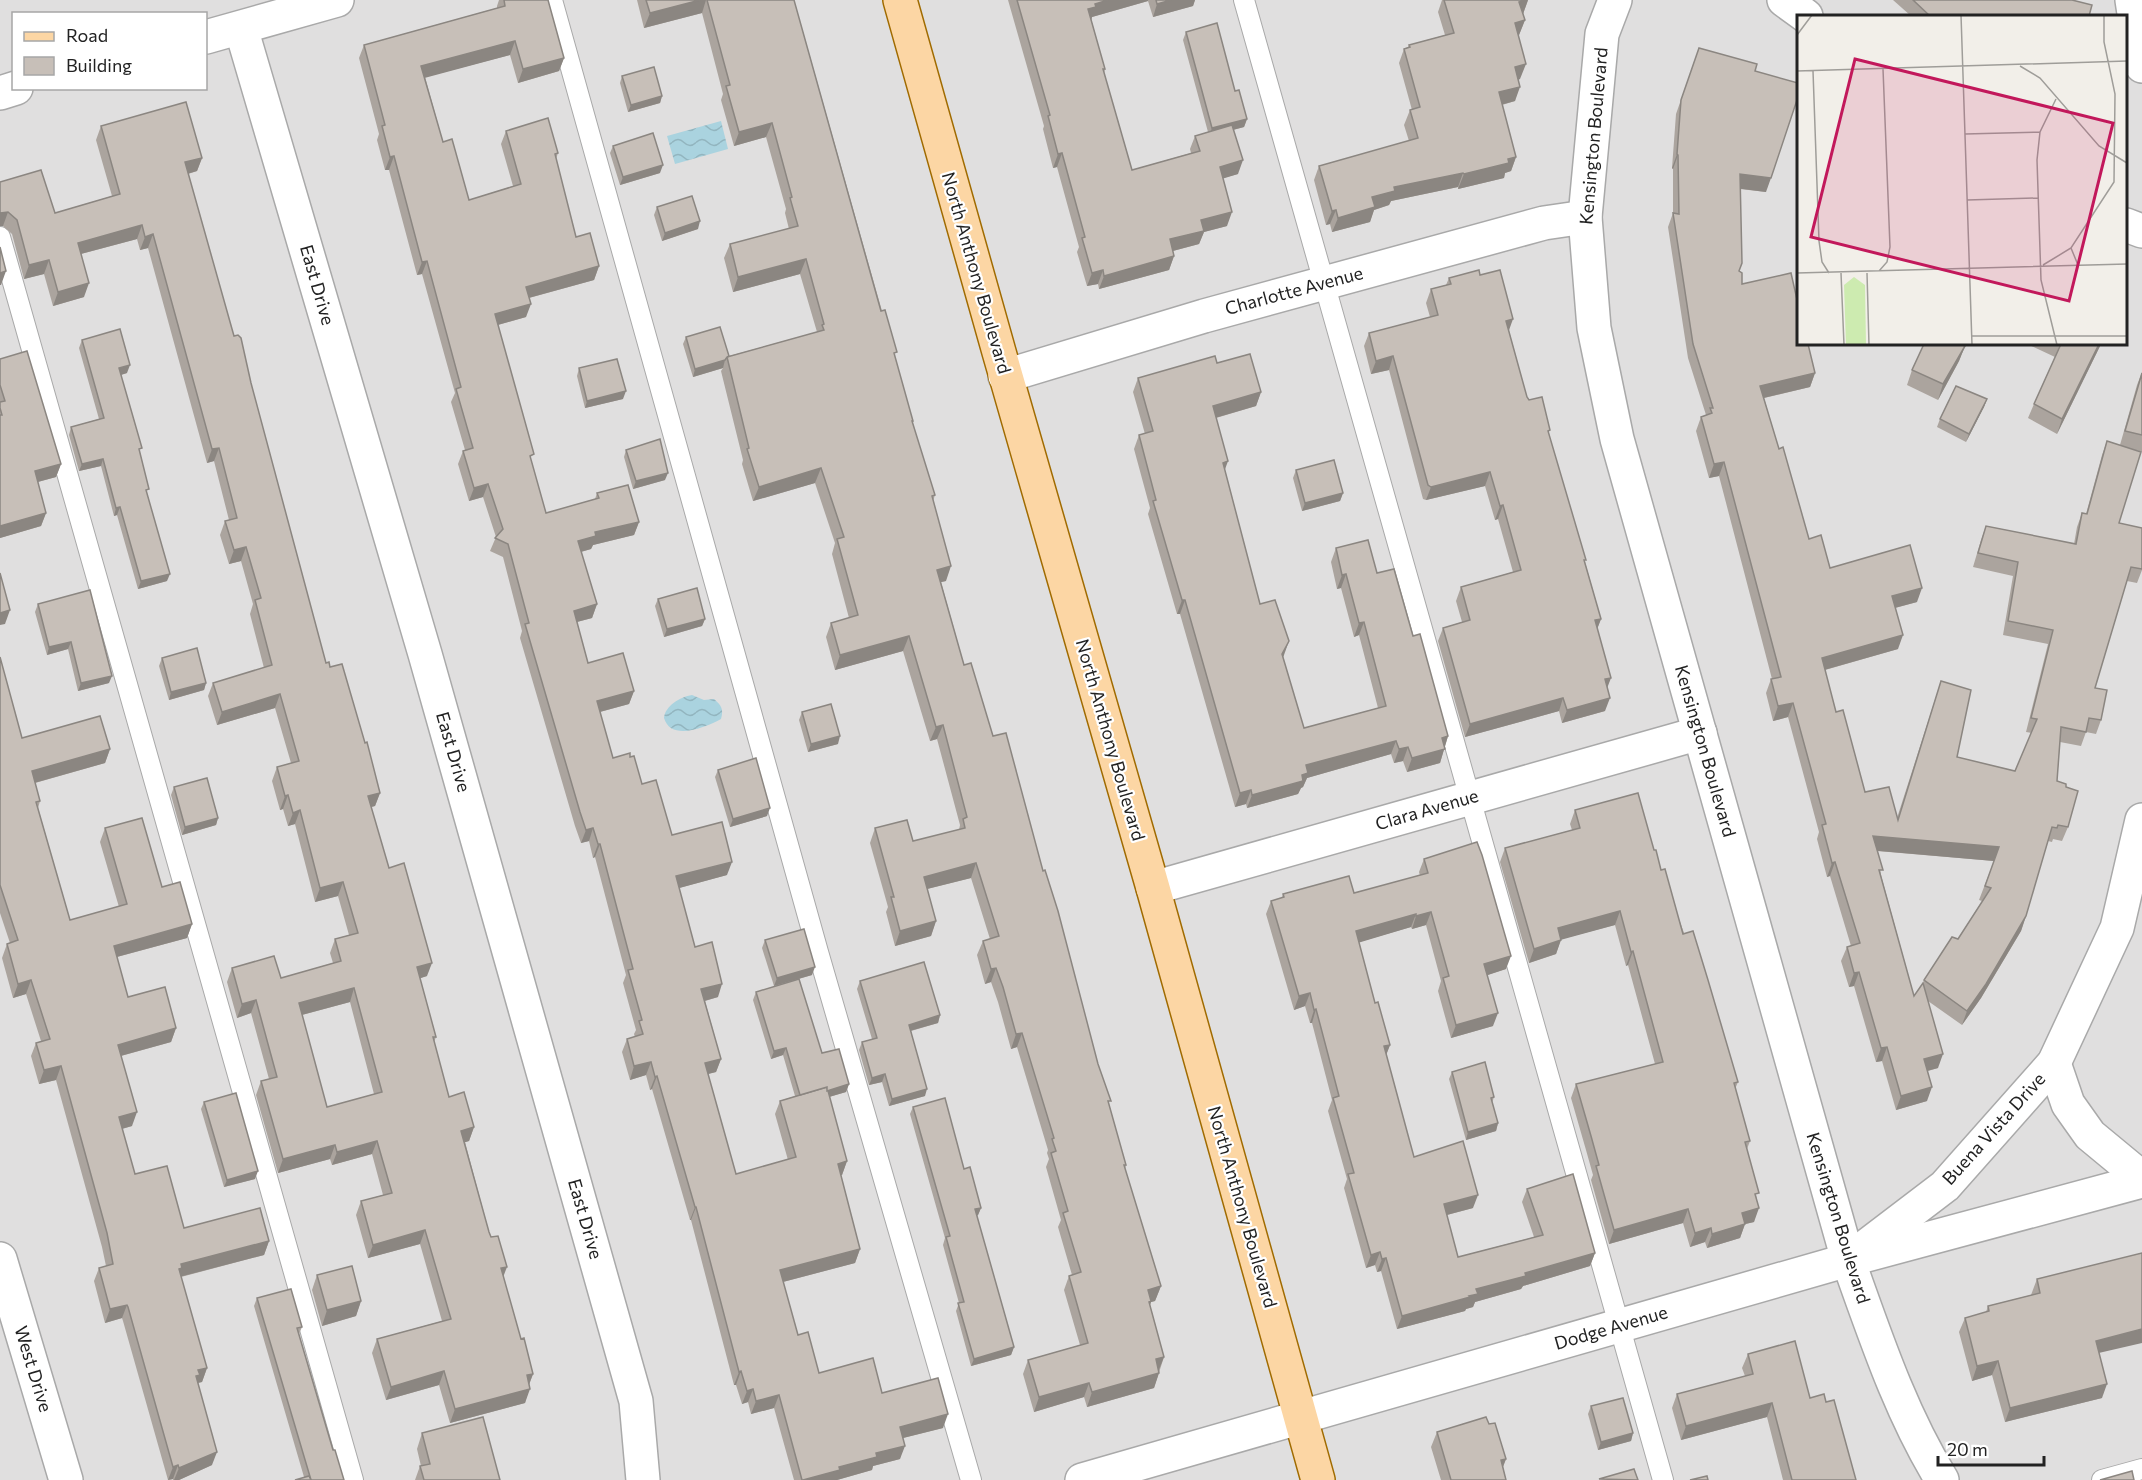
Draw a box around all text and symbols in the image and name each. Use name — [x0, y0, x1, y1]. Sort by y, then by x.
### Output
legend — [12, 12, 207, 90]
inset map — [1797, 15, 2127, 345]
text: Road — [66, 24, 108, 46]
street label: Kensington Boulevard — [1574, 46, 1612, 225]
text: Building — [66, 54, 132, 76]
street label: North Anthony Boulevard — [938, 169, 1016, 376]
street label: East Drive — [296, 242, 340, 327]
street label: Charlotte Avenue — [1222, 261, 1365, 319]
street label: North Anthony Boulevard — [1072, 636, 1150, 843]
street label: Kensington Boulevard — [1671, 662, 1741, 839]
street label: East Drive — [432, 709, 476, 794]
street label: Clara Avenue — [1373, 784, 1481, 834]
street label: Buena Vista Drive — [1937, 1068, 2049, 1189]
street label: North Anthony Boulevard — [1204, 1103, 1282, 1310]
street label: Kensington Boulevard — [1802, 1129, 1875, 1306]
street label: East Drive — [564, 1176, 608, 1261]
street label: Dodge Avenue — [1551, 1300, 1670, 1354]
street label: West Drive — [10, 1323, 57, 1415]
scale bar — [1938, 1429, 2044, 1467]
text: 20 m — [1947, 1438, 1988, 1460]

